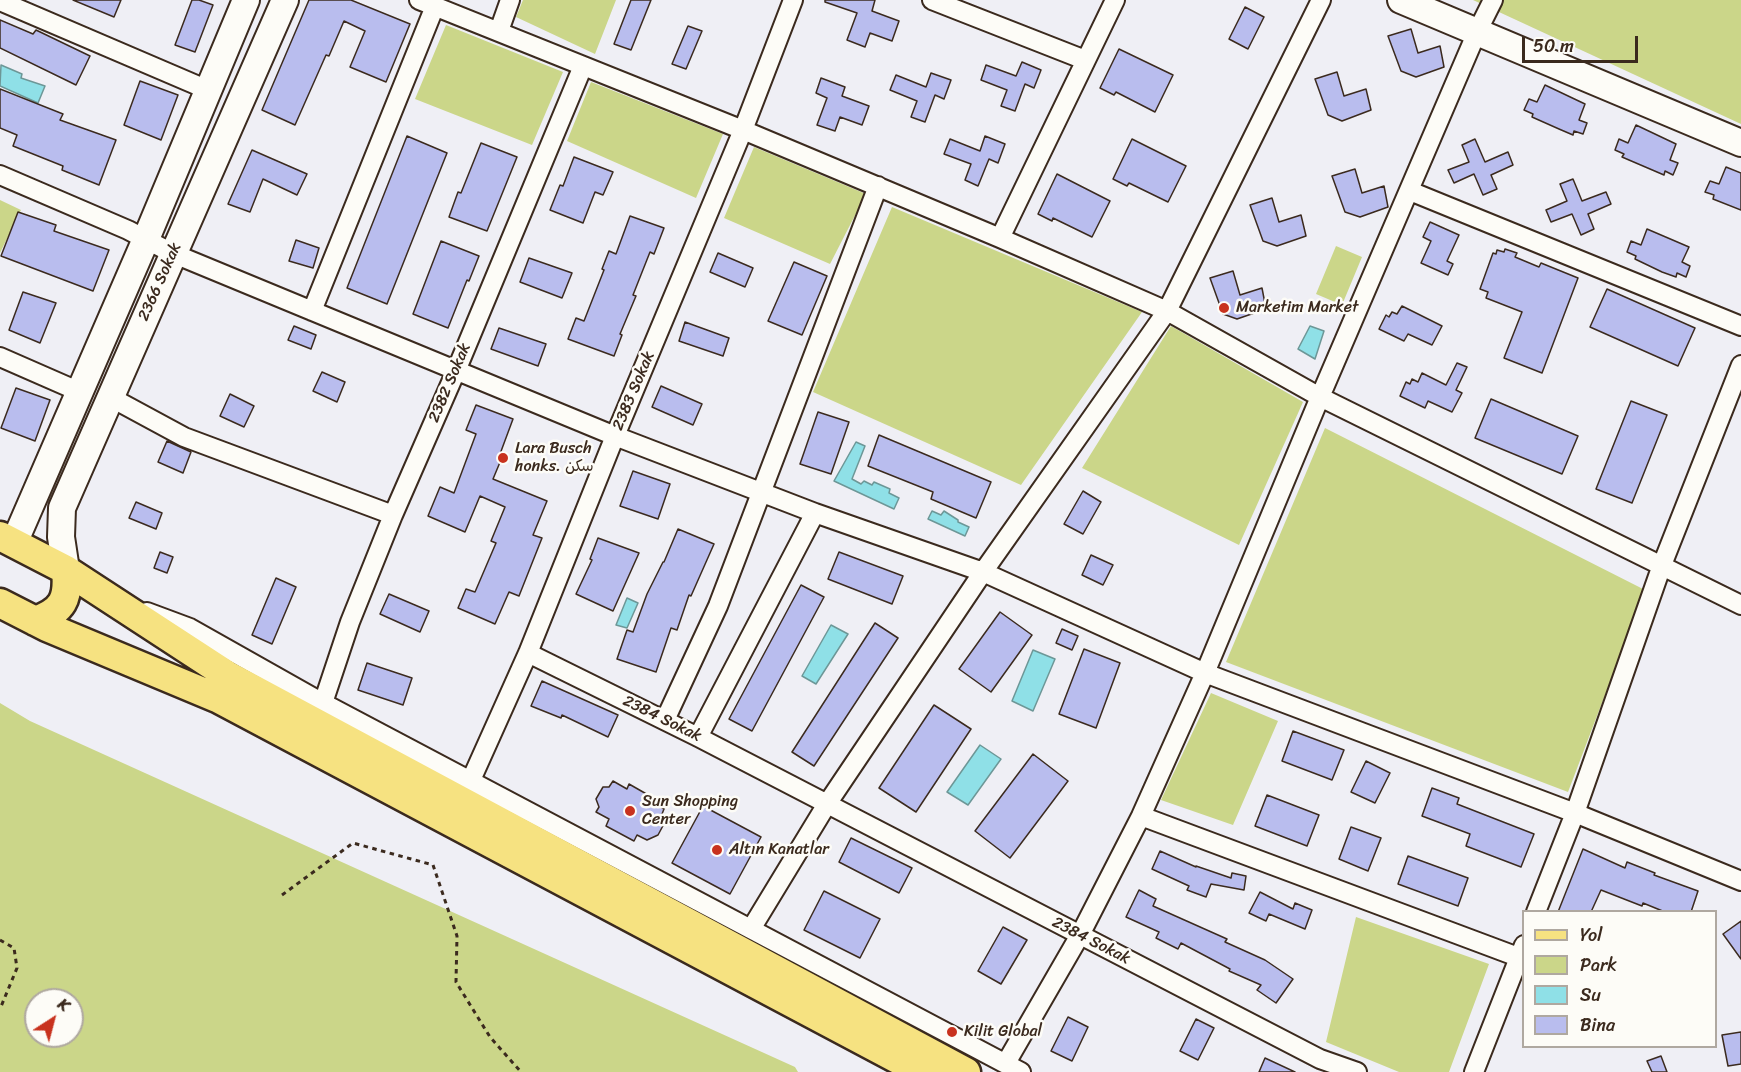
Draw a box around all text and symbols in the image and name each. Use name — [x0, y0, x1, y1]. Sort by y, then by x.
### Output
scale bar — [1525, 24, 1640, 62]
text: 50 m — [1533, 30, 1574, 62]
street label: 2366 Sokak — [134, 240, 186, 324]
place label: Marketim Market — [1236, 298, 1358, 318]
marker: Marketim Market — [1217, 301, 1231, 315]
street label: 2382 Sokak — [425, 340, 475, 426]
street label: 2383 Sokak — [609, 349, 659, 433]
place label: Lara Busch honks. سكن — [515, 439, 594, 477]
marker: Lara Busch honks. سكن — [496, 451, 510, 465]
street label: 2384 Sokak — [620, 692, 704, 746]
place label: Sun Shopping Center — [642, 792, 738, 830]
marker: Sun Shopping Center — [623, 804, 637, 818]
place label: Altın Kanatlar — [729, 840, 829, 860]
marker: Altın Kanatlar — [710, 843, 724, 857]
legend — [1522, 910, 1717, 1048]
street label: 2384 Sokak — [1049, 913, 1133, 969]
text: Yol — [1580, 919, 1602, 951]
text: Park — [1580, 949, 1617, 981]
text: Su — [1580, 979, 1601, 1011]
north arrow — [24, 988, 84, 1048]
text: K — [51, 990, 76, 1019]
text: Bina — [1580, 1009, 1615, 1041]
place label: Kilit Global — [964, 1022, 1042, 1042]
marker: Kilit Global — [945, 1025, 959, 1039]

